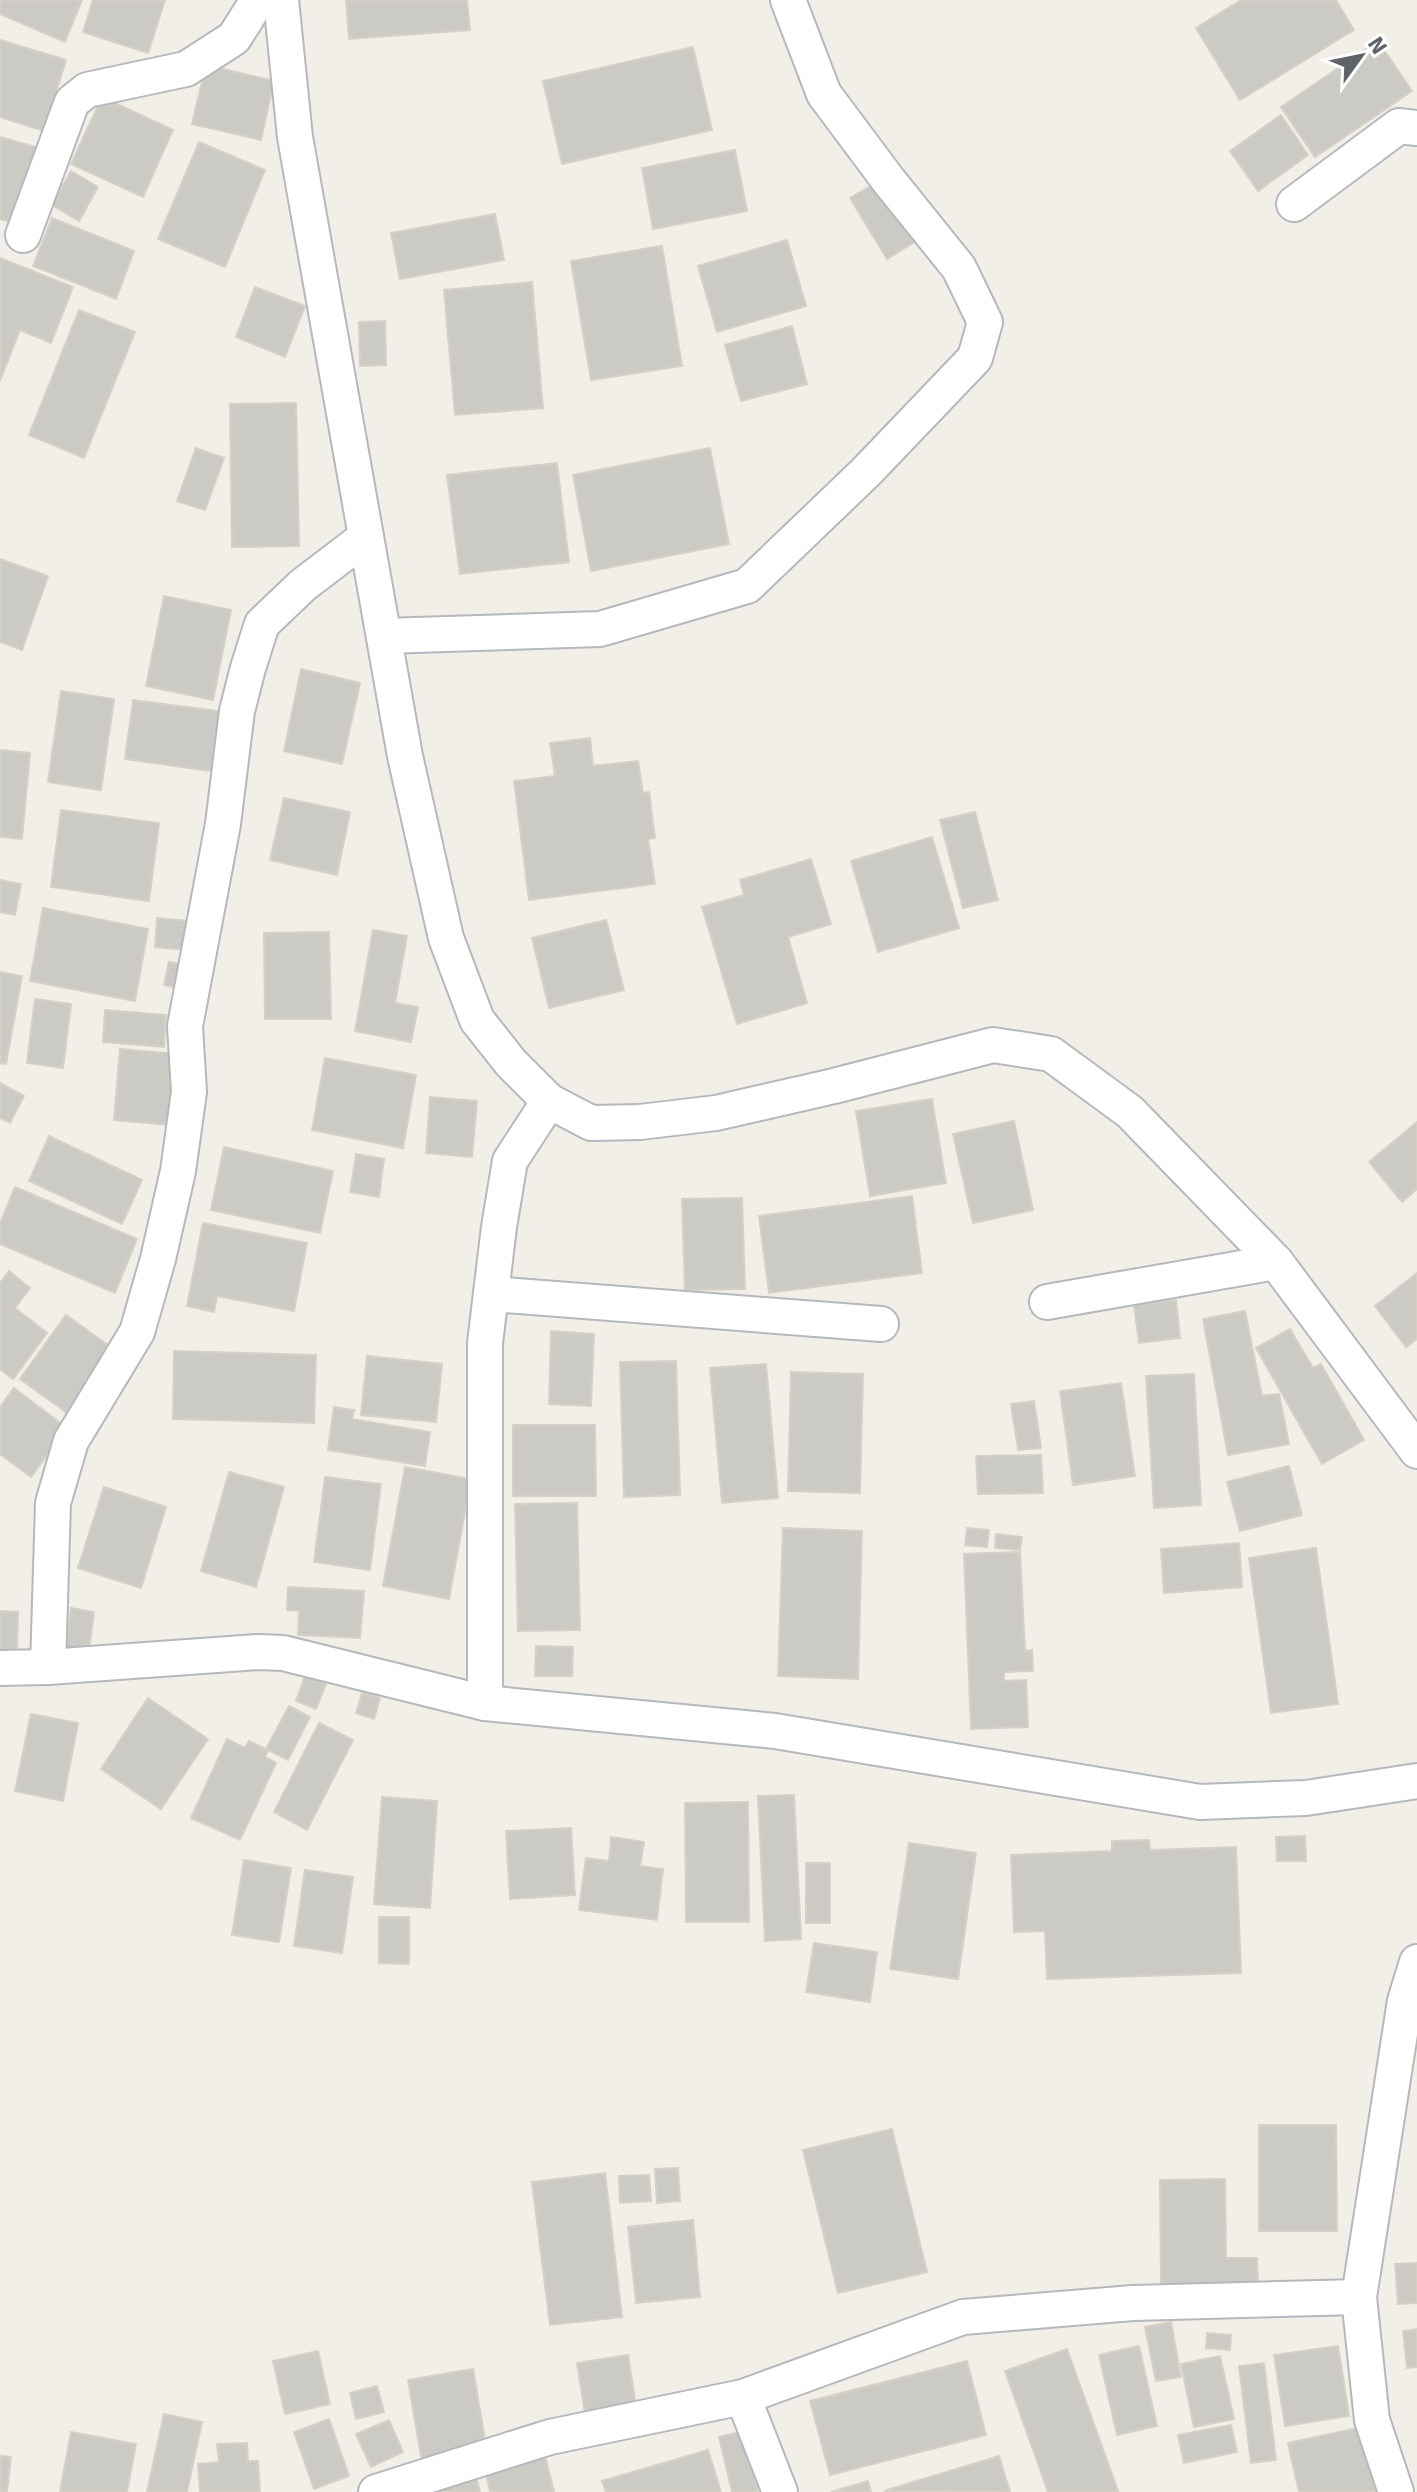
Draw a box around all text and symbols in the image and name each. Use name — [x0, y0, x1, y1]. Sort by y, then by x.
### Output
north arrow — [1321, 16, 1401, 96]
text: N — [1362, 32, 1393, 59]

